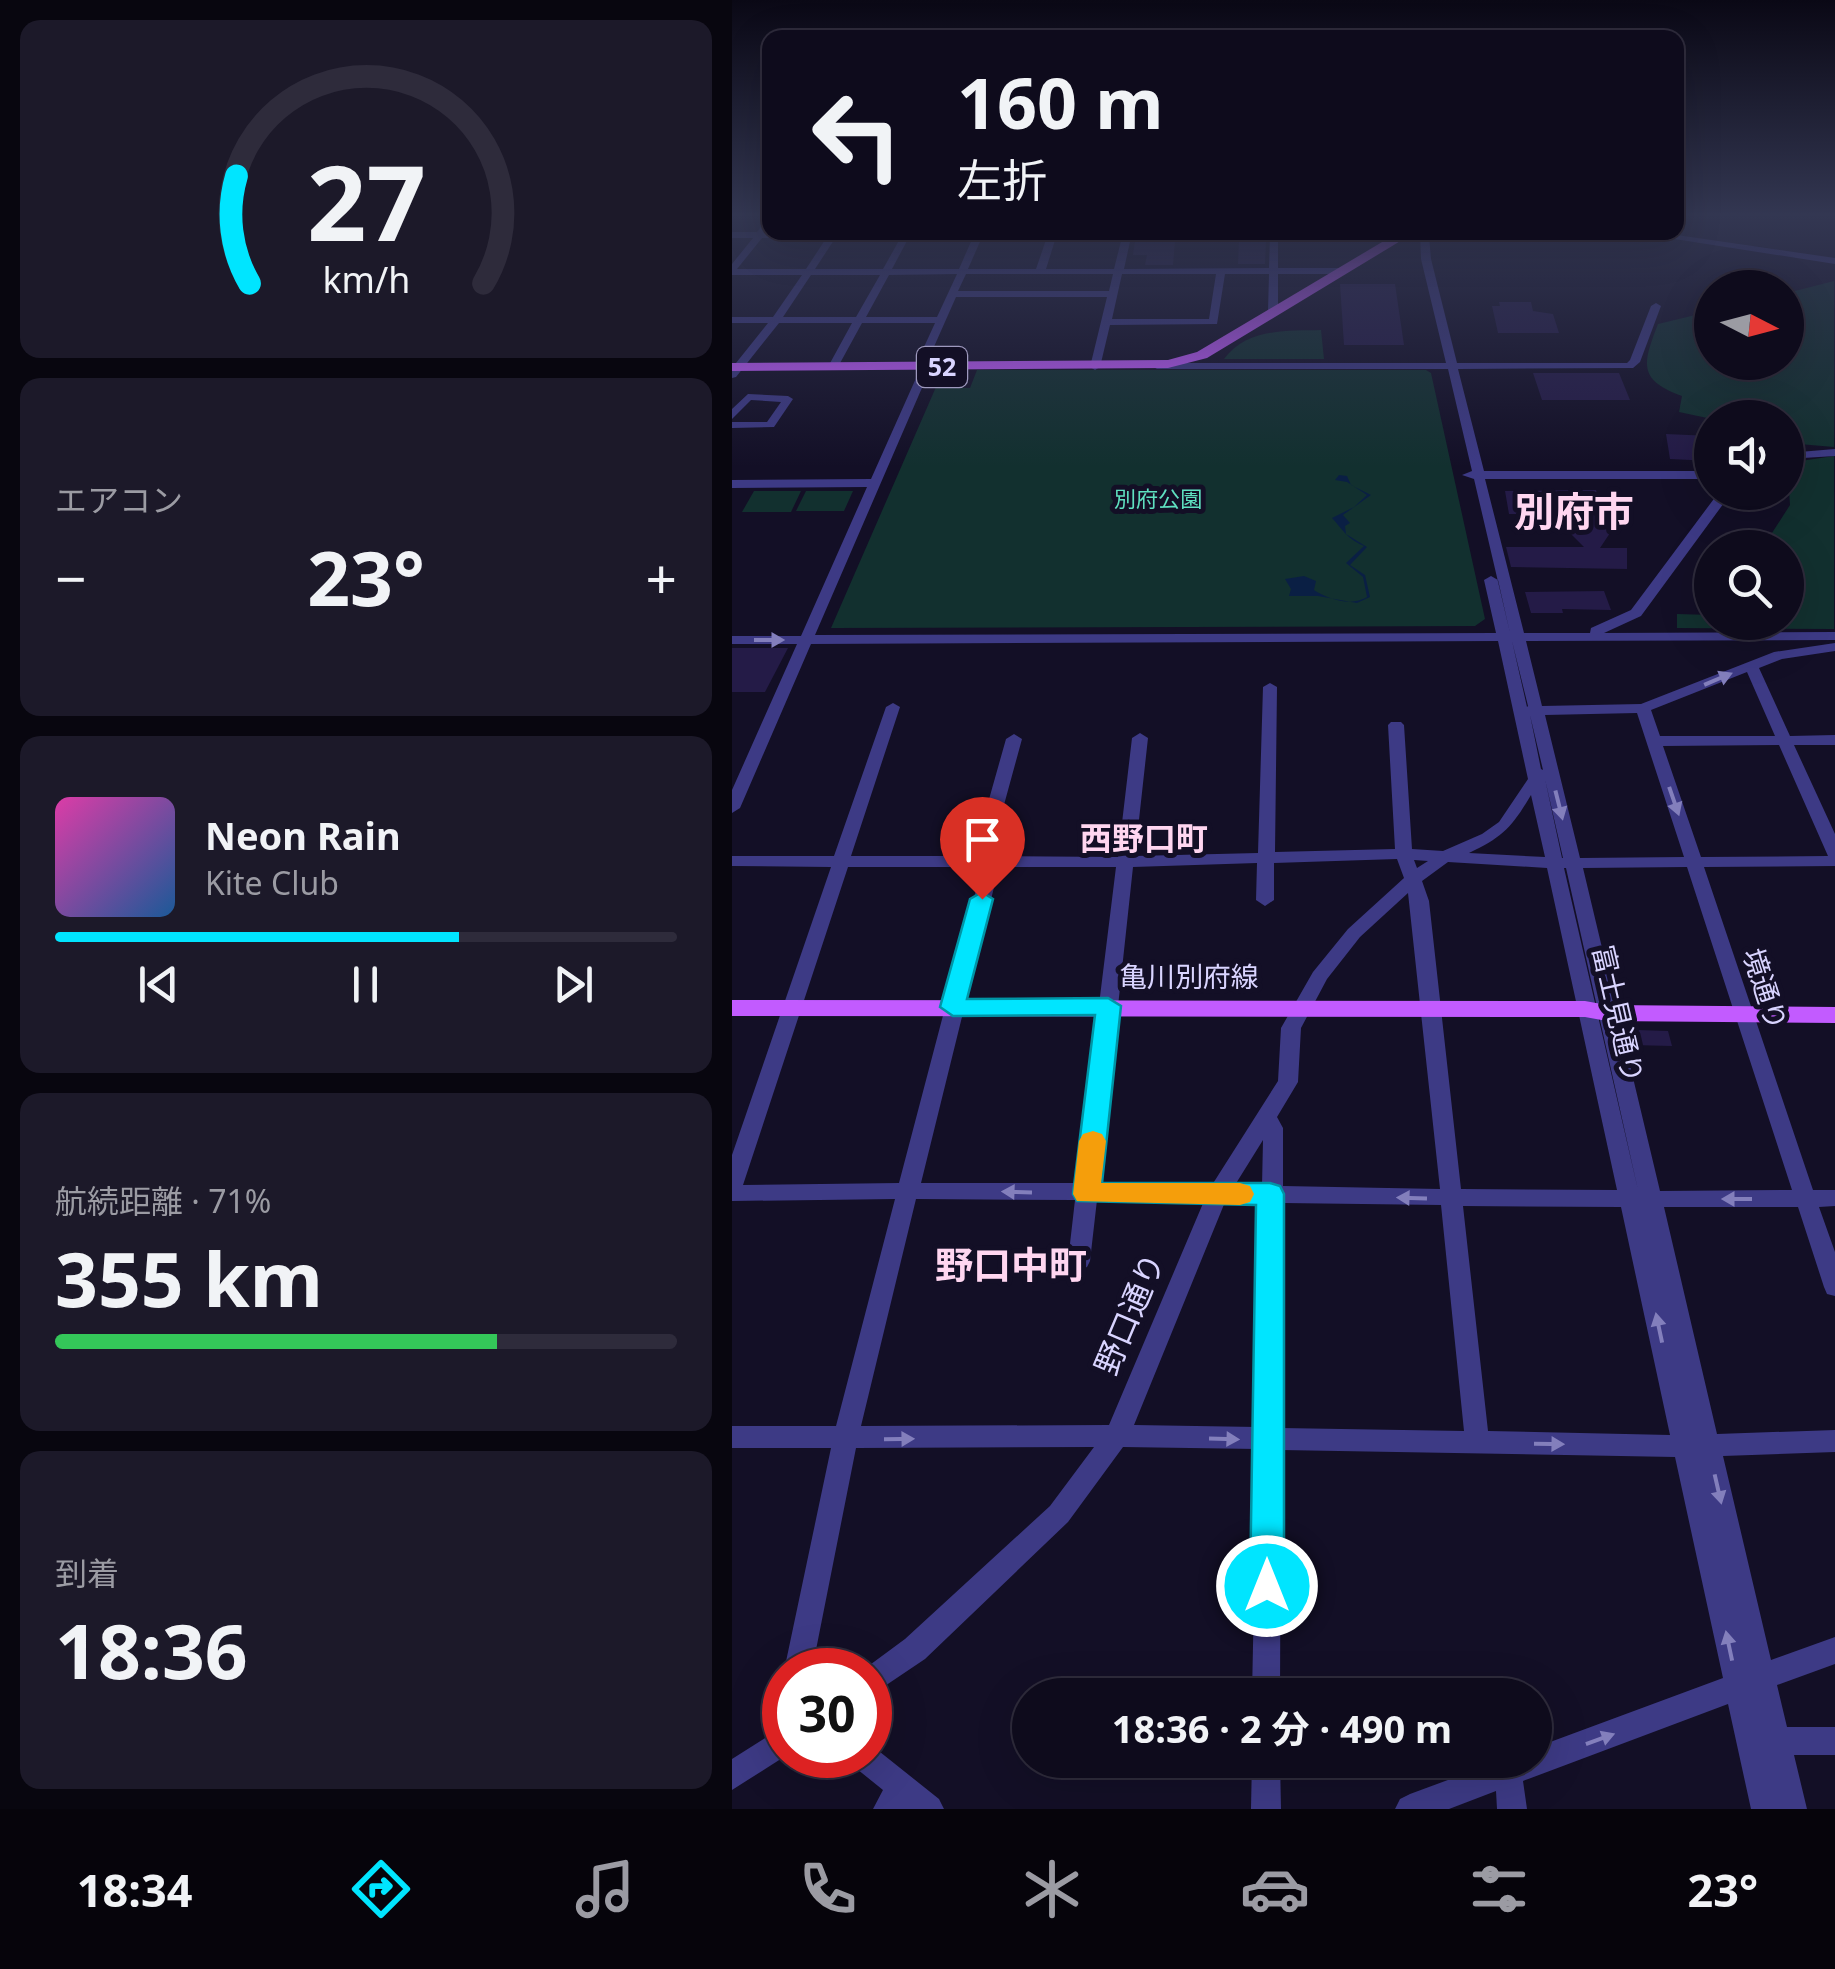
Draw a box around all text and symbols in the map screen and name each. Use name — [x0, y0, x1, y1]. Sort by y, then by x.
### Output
text: 160 m — [957, 54, 1164, 150]
icon: left — [792, 70, 922, 200]
text: 27 — [307, 130, 425, 271]
text: 左折 — [957, 149, 1047, 210]
text: km/h — [322, 255, 410, 303]
north arrow — [1694, 270, 1804, 380]
map controls — [1694, 270, 1804, 640]
road number: 52 — [917, 347, 967, 387]
button: sound — [1694, 400, 1804, 510]
text: エアコン — [55, 478, 183, 521]
park label: 別府公園 — [1114, 483, 1202, 513]
district label: 別府市 — [1514, 483, 1634, 538]
text: 23° — [307, 526, 425, 628]
button: search — [1694, 530, 1804, 640]
text: − — [55, 540, 86, 615]
text: + — [646, 540, 677, 615]
one-way arrow — [754, 632, 786, 648]
one-way arrow — [1703, 671, 1733, 687]
one-way arrow — [1668, 786, 1683, 816]
one-way arrow — [1552, 790, 1567, 821]
pin — [940, 797, 1025, 900]
text: Neon Rain — [205, 809, 401, 861]
icon: arrive — [955, 812, 1010, 867]
district label: 西野口町 — [1080, 816, 1208, 859]
text: Kite Club — [205, 861, 339, 904]
street label: 富士見通り — [1585, 941, 1653, 1086]
street label: 境通り — [1735, 943, 1797, 1035]
icon: previous — [131, 957, 186, 1012]
icon: pause — [338, 957, 393, 1012]
icon: next — [546, 957, 601, 1012]
street label: 亀川別府線 — [1119, 957, 1259, 995]
text: 航続距離 · 71% — [55, 1179, 271, 1222]
one-way arrow — [1001, 1183, 1033, 1199]
one-way arrow — [1396, 1190, 1428, 1206]
one-way arrow — [1721, 1191, 1753, 1207]
text: 355 km — [55, 1227, 323, 1329]
district label: 野口中町 — [935, 1238, 1087, 1290]
street label: 野口通り — [1084, 1246, 1173, 1381]
one-way arrow — [1650, 1312, 1666, 1343]
one-way arrow — [884, 1431, 916, 1447]
one-way arrow — [1209, 1432, 1241, 1448]
one-way arrow — [1534, 1436, 1566, 1452]
one-way arrow — [1711, 1474, 1726, 1505]
position arrow — [1215, 1534, 1319, 1638]
text: 到着 — [55, 1551, 119, 1594]
text: 18:36 — [55, 1599, 248, 1701]
one-way arrow — [1720, 1630, 1736, 1661]
speed limit sign: 30 — [762, 1648, 892, 1778]
text: 18:36 · 2 分 · 490 m — [1112, 1702, 1452, 1754]
one-way arrow — [1585, 1731, 1615, 1746]
icon: directions — [346, 1854, 416, 1924]
icon: music — [570, 1854, 640, 1924]
icon: phone — [793, 1854, 863, 1924]
icon: climate — [1017, 1854, 1087, 1924]
icon: car — [1240, 1854, 1310, 1924]
icon: filters — [1464, 1854, 1534, 1924]
text: 18:34 — [77, 1859, 192, 1920]
text: 23° — [1688, 1859, 1758, 1920]

